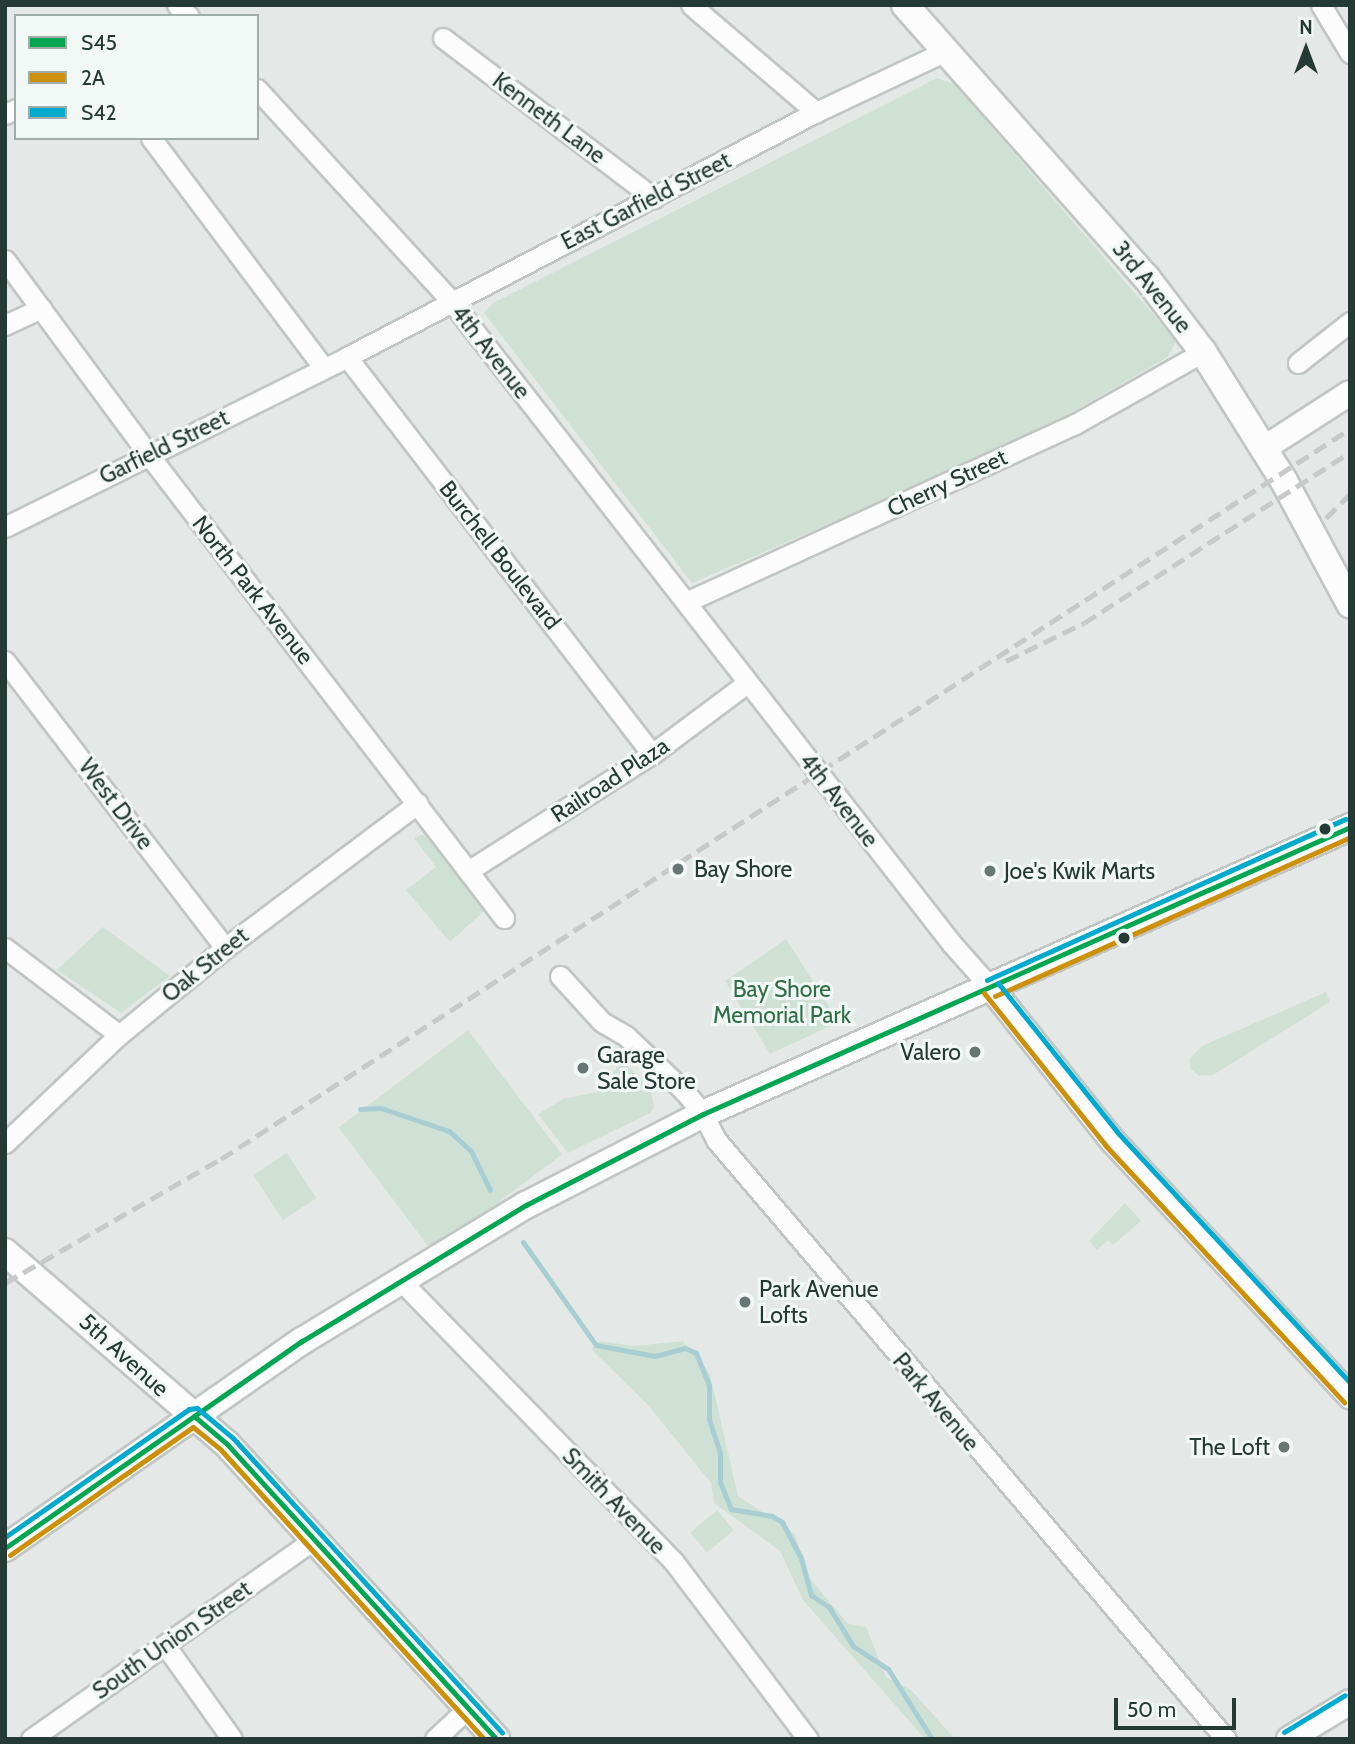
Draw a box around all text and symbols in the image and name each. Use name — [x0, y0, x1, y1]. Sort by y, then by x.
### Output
legend — [14, 14, 259, 140]
north arrow — [1271, 14, 1341, 84]
text: N — [1299, 16, 1313, 39]
text: S45 — [81, 30, 117, 55]
text: 2A — [81, 65, 105, 90]
street label: Kenneth Lane — [487, 67, 611, 169]
text: S42 — [81, 100, 116, 125]
street label: East Garfield Street — [557, 146, 735, 256]
street label: 3rd Avenue — [1107, 235, 1197, 339]
street label: 4th Avenue — [446, 300, 536, 404]
street label: Garfield Street — [95, 404, 233, 490]
street label: Cherry Street — [883, 443, 1011, 523]
street label: Burchell Boulevard — [433, 475, 567, 635]
street label: North Park Avenue — [186, 510, 320, 670]
street label: Railroad Plaza — [546, 732, 674, 828]
street label: 4th Avenue — [794, 748, 884, 852]
street label: West Drive — [73, 753, 159, 855]
unlabelled marker — [1318, 822, 1332, 836]
place label: Bay Shore — [694, 855, 792, 883]
place label: Joe's Kwik Marts — [1004, 857, 1155, 885]
marker: Bay Shore — [668, 859, 688, 879]
marker: Joe's Kwik Marts — [982, 863, 998, 879]
street label: Oak Street — [156, 922, 254, 1008]
unlabelled marker — [1117, 931, 1131, 945]
park label: Bay Shore Memorial Park — [713, 975, 851, 1029]
place label: Valero — [900, 1038, 961, 1066]
place label: Garage Sale Store — [597, 1041, 696, 1095]
marker: Valero — [967, 1044, 983, 1060]
marker: Garage Sale Store — [575, 1060, 591, 1076]
place label: Park Avenue Lofts — [759, 1275, 879, 1329]
marker: Park Avenue Lofts — [737, 1294, 753, 1310]
street label: 5th Avenue — [74, 1308, 174, 1402]
street label: Park Avenue — [887, 1347, 985, 1457]
place label: The Loft — [1189, 1433, 1270, 1461]
marker: The Loft — [1276, 1439, 1292, 1455]
street label: Smith Avenue — [557, 1442, 671, 1560]
street label: South Union Street — [87, 1575, 257, 1705]
scale bar — [1117, 1684, 1240, 1728]
text: 50 m — [1127, 1697, 1176, 1722]

